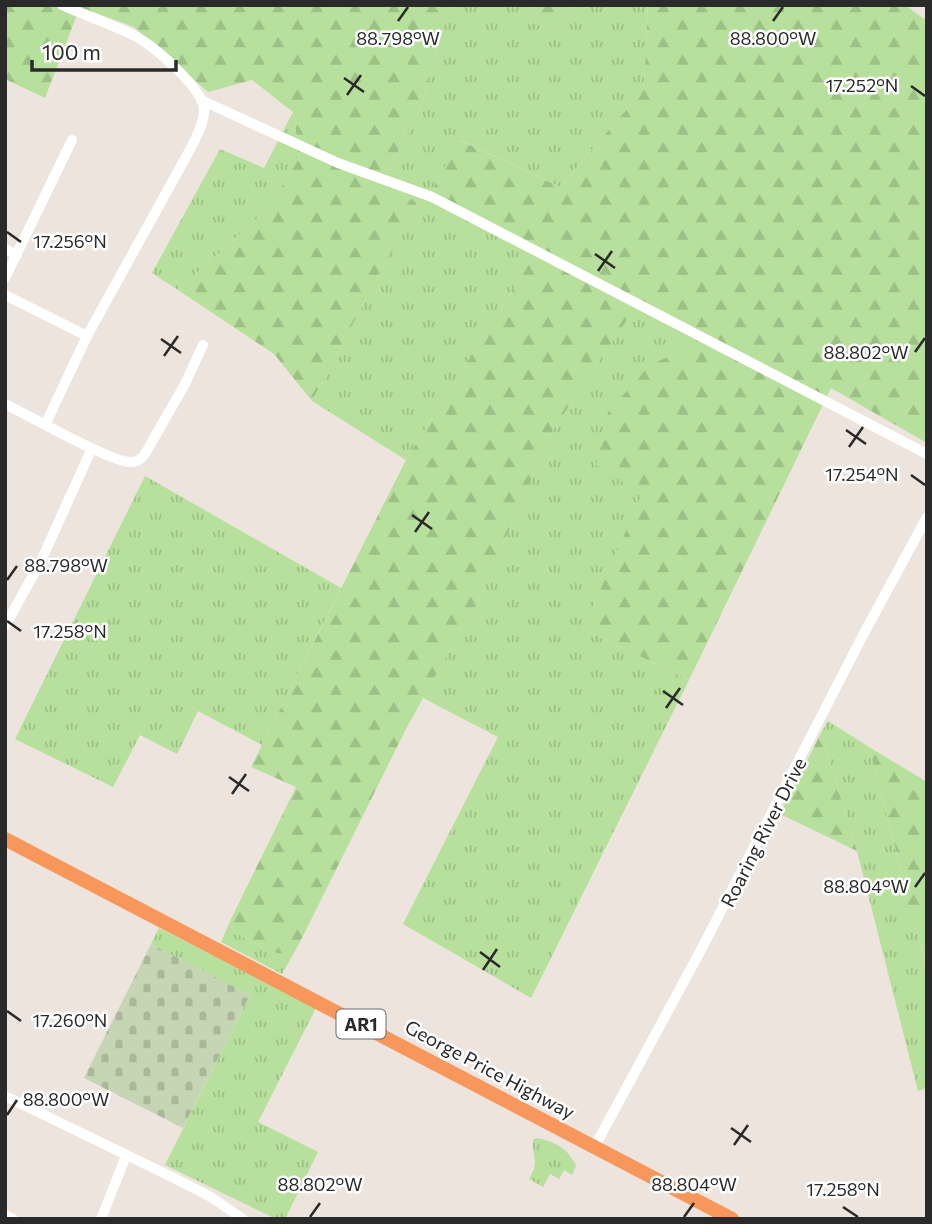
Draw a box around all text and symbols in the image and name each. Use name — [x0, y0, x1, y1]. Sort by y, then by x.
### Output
text: 88.798°W — [356, 27, 440, 49]
text: 88.800°W — [730, 27, 816, 49]
scale bar — [32, 28, 175, 72]
text: 100 m — [42, 39, 101, 64]
text: 17.252°N — [826, 74, 898, 96]
text: 17.256°N — [33, 230, 107, 252]
text: 88.802°W — [823, 341, 909, 363]
text: 17.254°N — [825, 463, 899, 485]
text: 88.798°W — [24, 554, 108, 576]
text: 17.258°N — [33, 620, 107, 642]
street label: Roaring River Drive — [715, 753, 811, 911]
text: 88.804°W — [823, 875, 909, 897]
text: 17.260°N — [33, 1009, 107, 1031]
road number: AR1 — [336, 1009, 386, 1038]
street label: George Price Highway — [401, 1015, 579, 1124]
text: 88.800°W — [23, 1088, 109, 1110]
text: 88.802°W — [277, 1173, 363, 1195]
text: 88.804°W — [651, 1173, 737, 1195]
text: 17.258°N — [806, 1178, 880, 1200]

